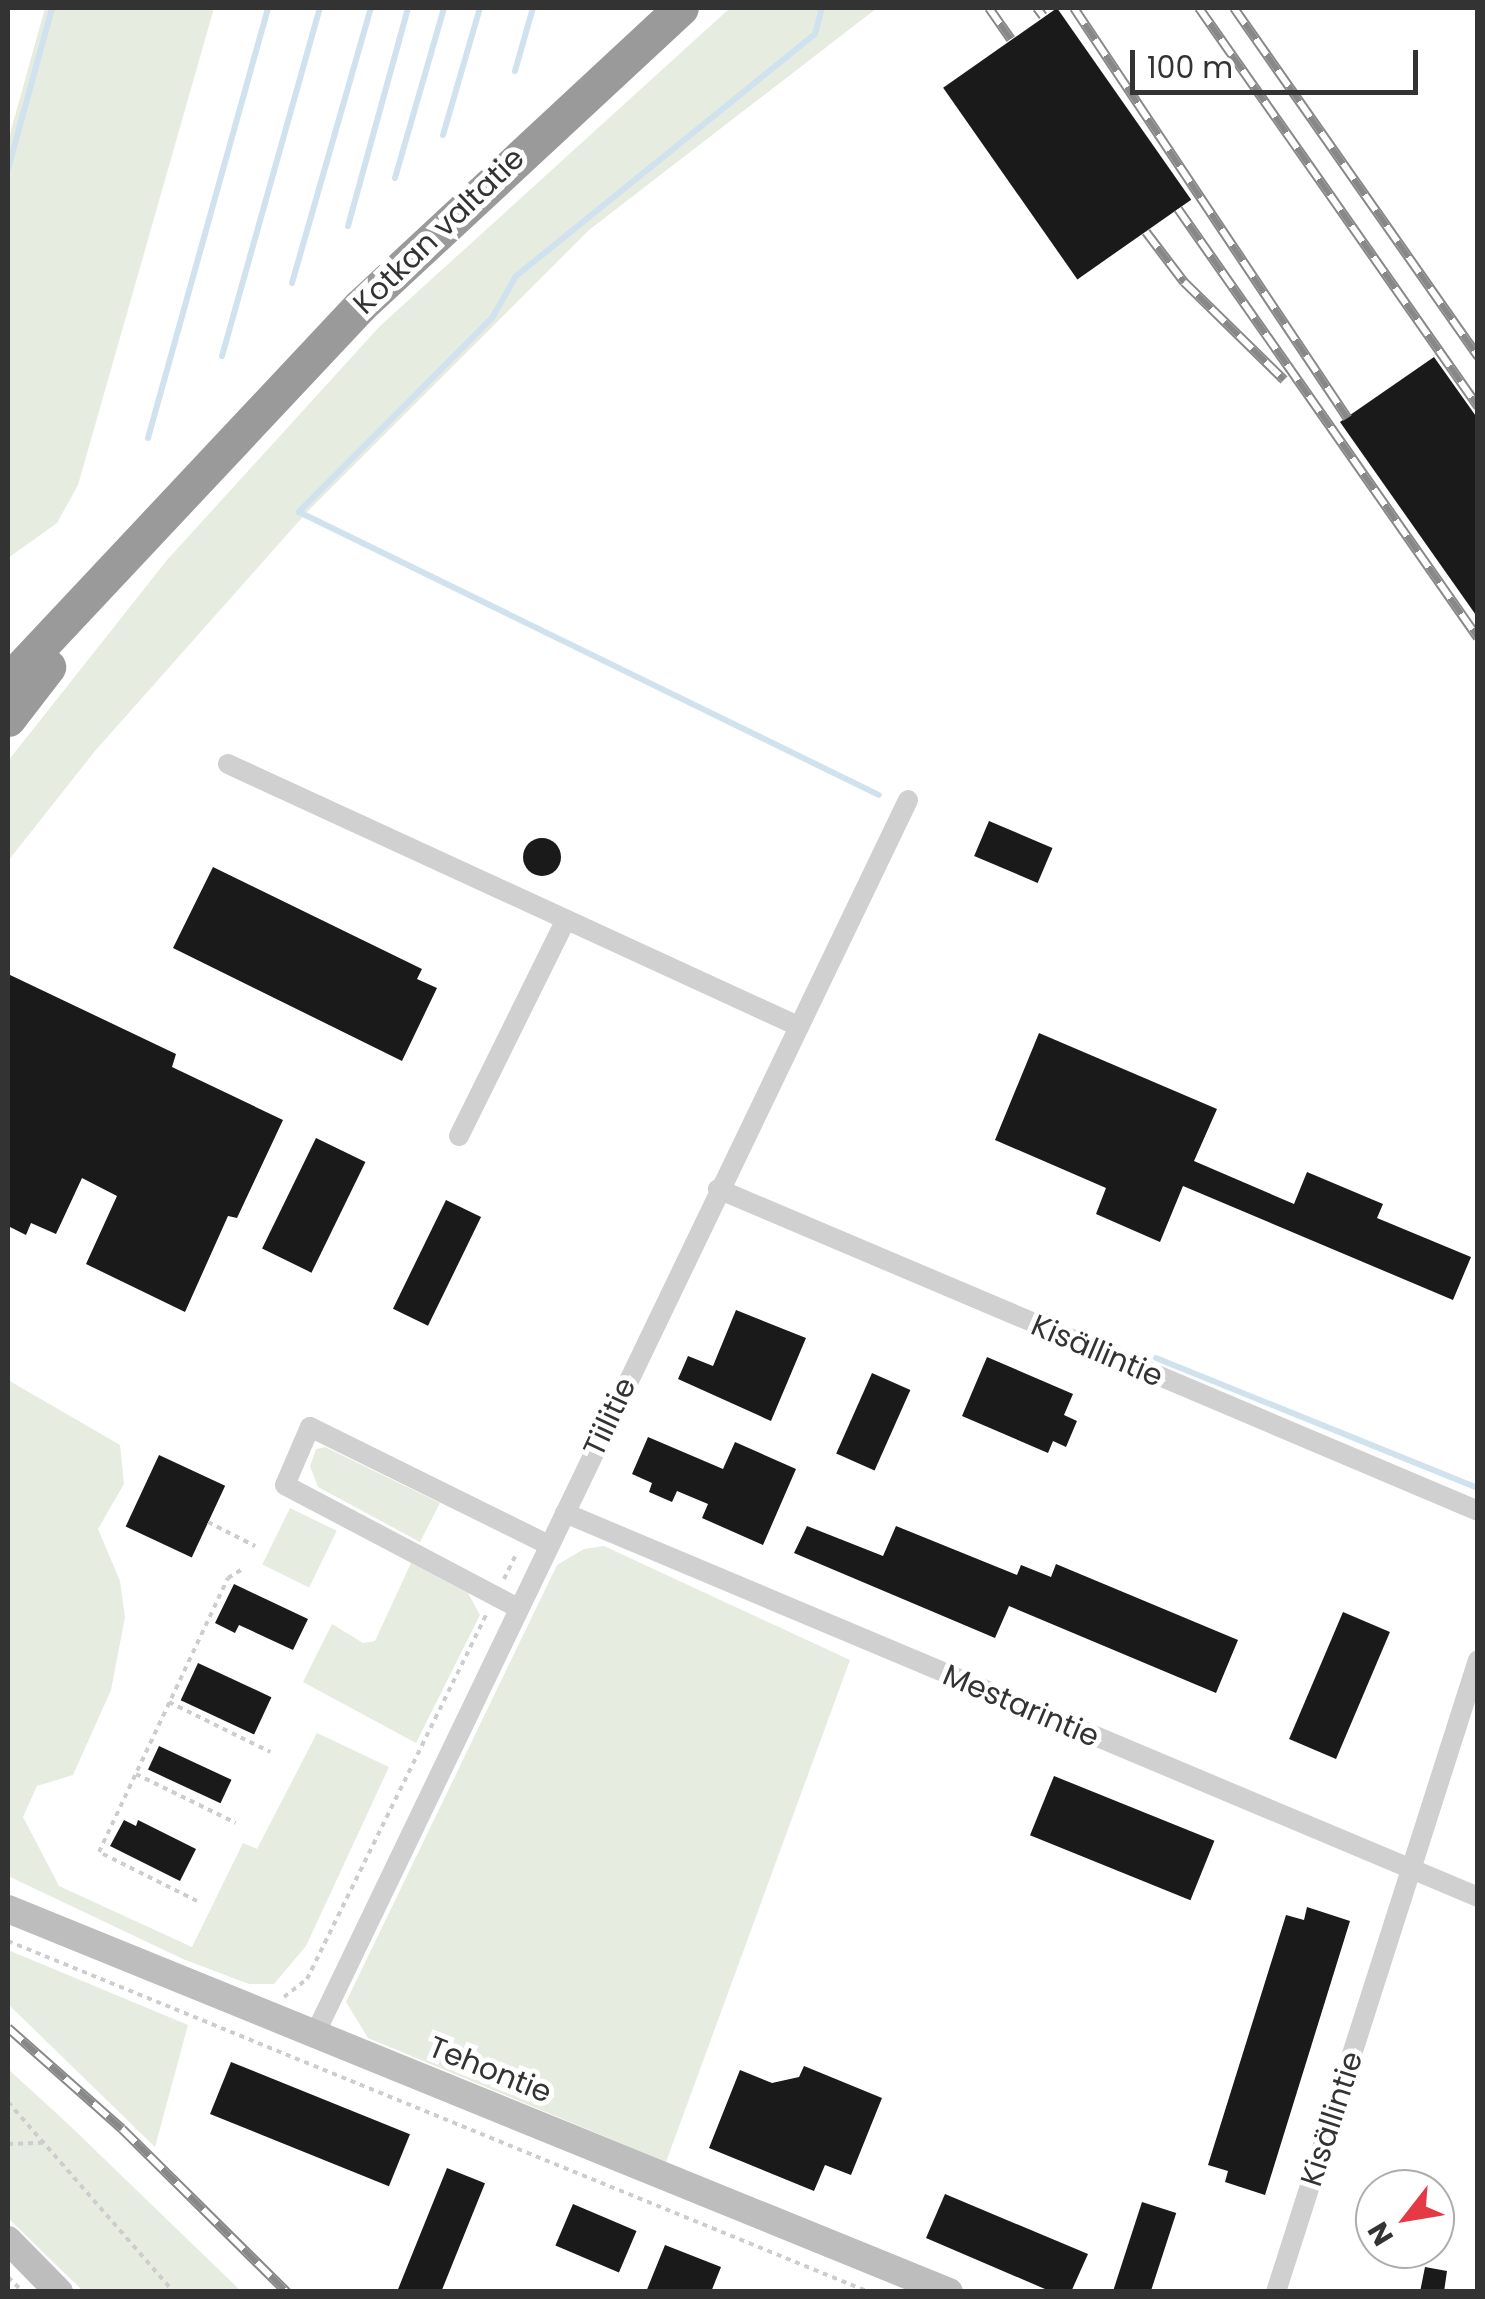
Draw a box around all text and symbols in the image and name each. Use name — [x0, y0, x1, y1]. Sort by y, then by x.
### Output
scale bar — [1135, 30, 1422, 92]
text: 100 m — [1147, 46, 1233, 89]
street label: Kotkan valtatie — [346, 140, 532, 322]
street label: Kisällintie — [1026, 1307, 1168, 1395]
street label: Tiilitie — [576, 1372, 644, 1462]
street label: Mestarintie — [938, 1657, 1104, 1755]
street label: Tehontie — [423, 2029, 557, 2111]
street label: Kisällintie — [1293, 2047, 1371, 2191]
north arrow — [1355, 2169, 1455, 2269]
text: N — [1358, 2215, 1403, 2253]

